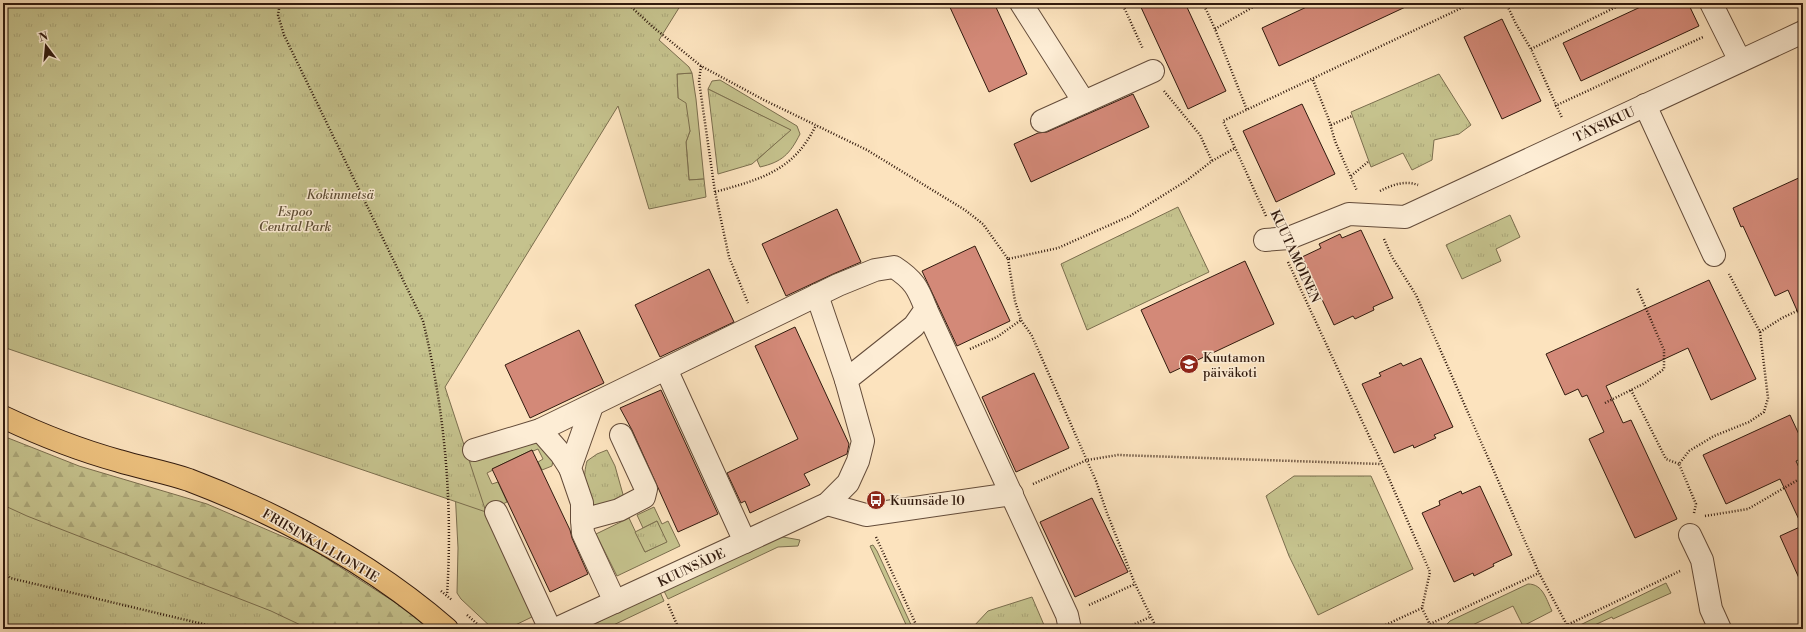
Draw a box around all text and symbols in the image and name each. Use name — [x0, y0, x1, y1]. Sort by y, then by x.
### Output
north arrow — [26, 26, 66, 66]
text: N — [37, 29, 50, 45]
street label: TÄYSIKUU — [1571, 103, 1638, 146]
park label: Kokinmetsä — [306, 187, 374, 203]
park label: Espoo Central Park — [259, 204, 331, 235]
street label: KUUTAMOINEN — [1267, 207, 1324, 306]
place label: Kuutamon päiväkoti — [1203, 350, 1266, 381]
school or university icon: Kuutamon päiväkoti — [1178, 353, 1200, 375]
bus stop icon: Kuunsäde 10 — [865, 489, 887, 511]
place label: Kuunsäde 10 — [890, 493, 965, 509]
street label: FRIISINKALLIONTIE — [259, 506, 382, 586]
street label: KUUNSÄDE — [655, 544, 728, 591]

